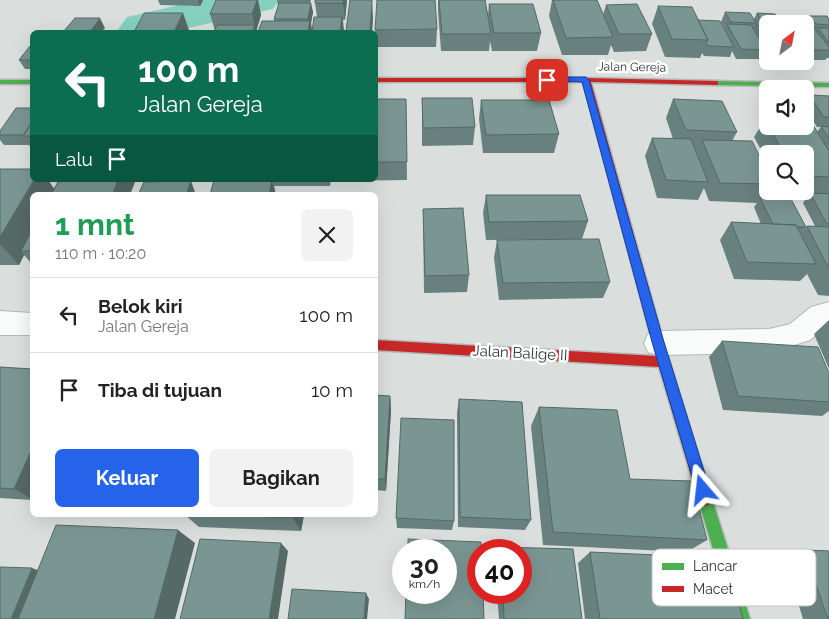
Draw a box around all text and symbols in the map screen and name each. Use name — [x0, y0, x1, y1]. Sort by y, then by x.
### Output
north arrow — [759, 15, 814, 70]
map controls — [759, 15, 814, 200]
text: 100 m — [138, 49, 239, 90]
icon: left — [55, 50, 120, 115]
pin — [526, 59, 568, 101]
street label: Jalan Gereja — [598, 59, 666, 75]
icon: arrive — [533, 66, 561, 94]
button: sound — [759, 80, 814, 135]
text: Jalan Gereja — [138, 91, 263, 117]
icon: arrive — [103, 145, 131, 173]
button: search — [759, 145, 814, 200]
text: Lalu — [55, 148, 93, 170]
text: 1 mnt — [55, 207, 135, 242]
button: close — [301, 209, 353, 261]
text: 110 m · 10:20 — [55, 244, 146, 263]
text: Belok kiri — [98, 295, 183, 317]
icon: left — [55, 301, 83, 329]
text: 100 m — [299, 304, 353, 326]
text: Jalan Gereja — [98, 317, 189, 336]
street label: Jalan Balige II — [472, 342, 568, 364]
icon: arrive — [55, 376, 83, 404]
text: Tiba di tujuan — [98, 379, 222, 401]
text: 10 m — [311, 379, 353, 401]
button: Keluar — [55, 449, 199, 507]
button: Bagikan — [209, 449, 353, 507]
position arrow — [676, 463, 728, 515]
speed limit sign: 40 — [467, 539, 532, 604]
legend — [652, 549, 816, 606]
text: 30 — [410, 550, 439, 580]
text: Lancar — [693, 558, 737, 574]
text: km/h — [409, 577, 440, 591]
text: Macet — [693, 581, 734, 597]

